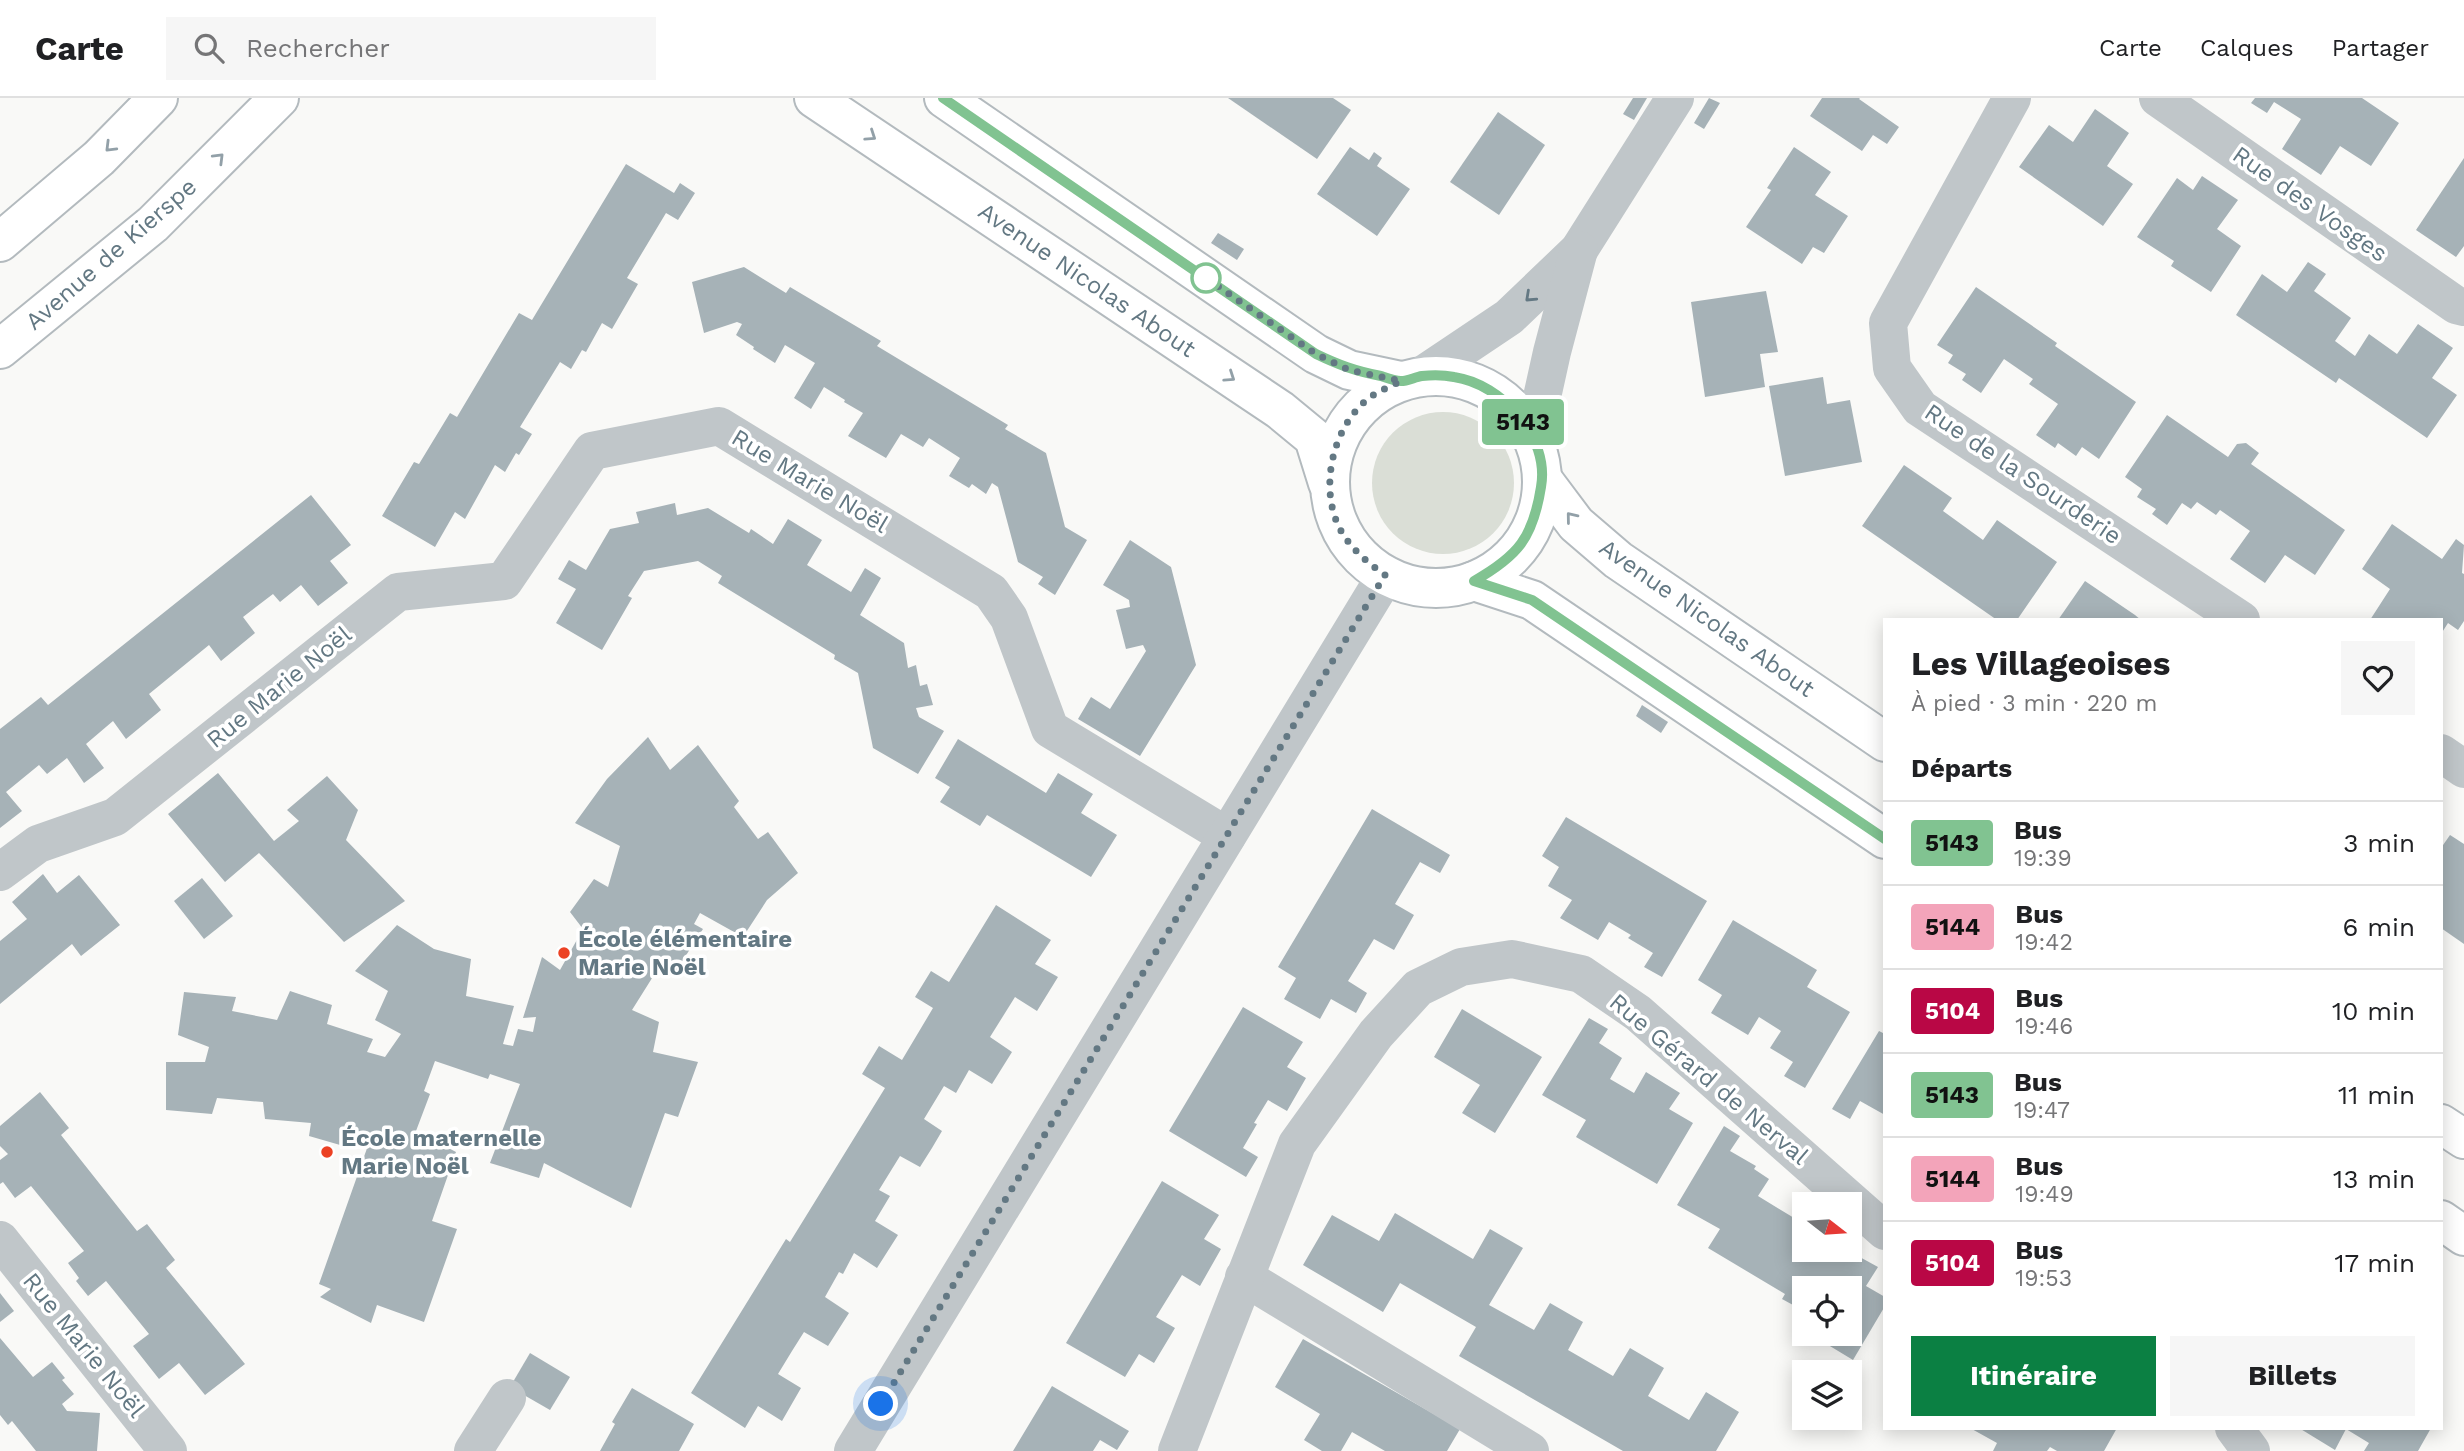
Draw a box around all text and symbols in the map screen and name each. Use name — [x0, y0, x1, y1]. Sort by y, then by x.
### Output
search box — [166, 17, 656, 80]
text: Carte — [35, 29, 124, 68]
icon: search — [190, 29, 228, 67]
text: Rechercher — [246, 33, 390, 63]
text: Carte — [2099, 34, 2162, 62]
text: Calques — [2200, 34, 2294, 62]
text: Partager — [2332, 34, 2429, 62]
one-way arrow — [863, 127, 876, 140]
one-way arrow — [106, 138, 119, 151]
street label: Rue des Vosges — [2227, 140, 2393, 268]
one-way arrow — [210, 154, 223, 167]
street label: Avenue de Kierspe — [20, 172, 202, 336]
street label: Avenue Nicolas About — [973, 197, 1201, 363]
unlabelled marker — [1191, 263, 1221, 293]
one-way arrow — [1525, 289, 1538, 302]
one-way arrow — [1223, 369, 1236, 382]
street label: Rue de la Sourderie — [1919, 398, 2127, 550]
line badge: 5143 — [1474, 399, 1572, 445]
text: 5143 — [1496, 408, 1550, 436]
street label: Rue Marie Noël — [727, 423, 894, 539]
one-way arrow — [1567, 513, 1580, 525]
street label: Avenue Nicolas About — [1594, 533, 1820, 703]
street label: Rue Marie Noël — [201, 620, 357, 754]
button: heart — [2341, 641, 2415, 715]
text: Les Villageoises — [1911, 644, 2170, 683]
text: À pied · 3 min · 220 m — [1911, 690, 2158, 717]
text: Départs — [1911, 753, 2012, 783]
text: Bus — [2014, 815, 2062, 845]
text: 3 min — [2343, 828, 2415, 858]
text: 5143 — [1925, 829, 1979, 857]
text: 19:39 — [2014, 845, 2072, 872]
text: Bus — [2015, 899, 2063, 929]
text: 6 min — [2343, 912, 2415, 942]
text: 5144 — [1925, 913, 1980, 941]
place label: École élémentaire Marie Noël — [578, 925, 792, 981]
text: 19:42 — [2015, 929, 2073, 956]
marker: École élémentaire Marie Noël — [556, 945, 572, 961]
text: Bus — [2015, 983, 2063, 1013]
street label: Rue Gérard de Nerval — [1604, 988, 1815, 1171]
text: 10 min — [2332, 996, 2415, 1026]
text: 5104 — [1925, 997, 1980, 1025]
text: 19:46 — [2015, 1013, 2073, 1040]
text: Bus — [2014, 1067, 2062, 1097]
text: 11 min — [2338, 1080, 2415, 1110]
text: 5143 — [1925, 1081, 1979, 1109]
text: 19:47 — [2014, 1097, 2070, 1124]
place label: École maternelle Marie Noël — [341, 1124, 542, 1180]
marker: École maternelle Marie Noël — [319, 1144, 335, 1160]
text: Bus — [2015, 1151, 2063, 1181]
text: 13 min — [2333, 1164, 2415, 1194]
text: 5144 — [1925, 1165, 1980, 1193]
text: 19:49 — [2015, 1181, 2074, 1208]
north arrow — [1792, 1192, 1862, 1262]
map controls — [1792, 1192, 1862, 1430]
text: Bus — [2015, 1235, 2063, 1265]
text: 17 min — [2334, 1248, 2415, 1278]
text: 5104 — [1925, 1249, 1980, 1277]
text: 19:53 — [2015, 1265, 2072, 1292]
street label: Rue Marie Noël — [17, 1267, 151, 1423]
button: locate — [1792, 1276, 1862, 1346]
button: Itinéraire — [1911, 1336, 2156, 1416]
button: Billets — [2170, 1336, 2415, 1416]
button: layers — [1792, 1360, 1862, 1430]
your location — [863, 1386, 898, 1421]

